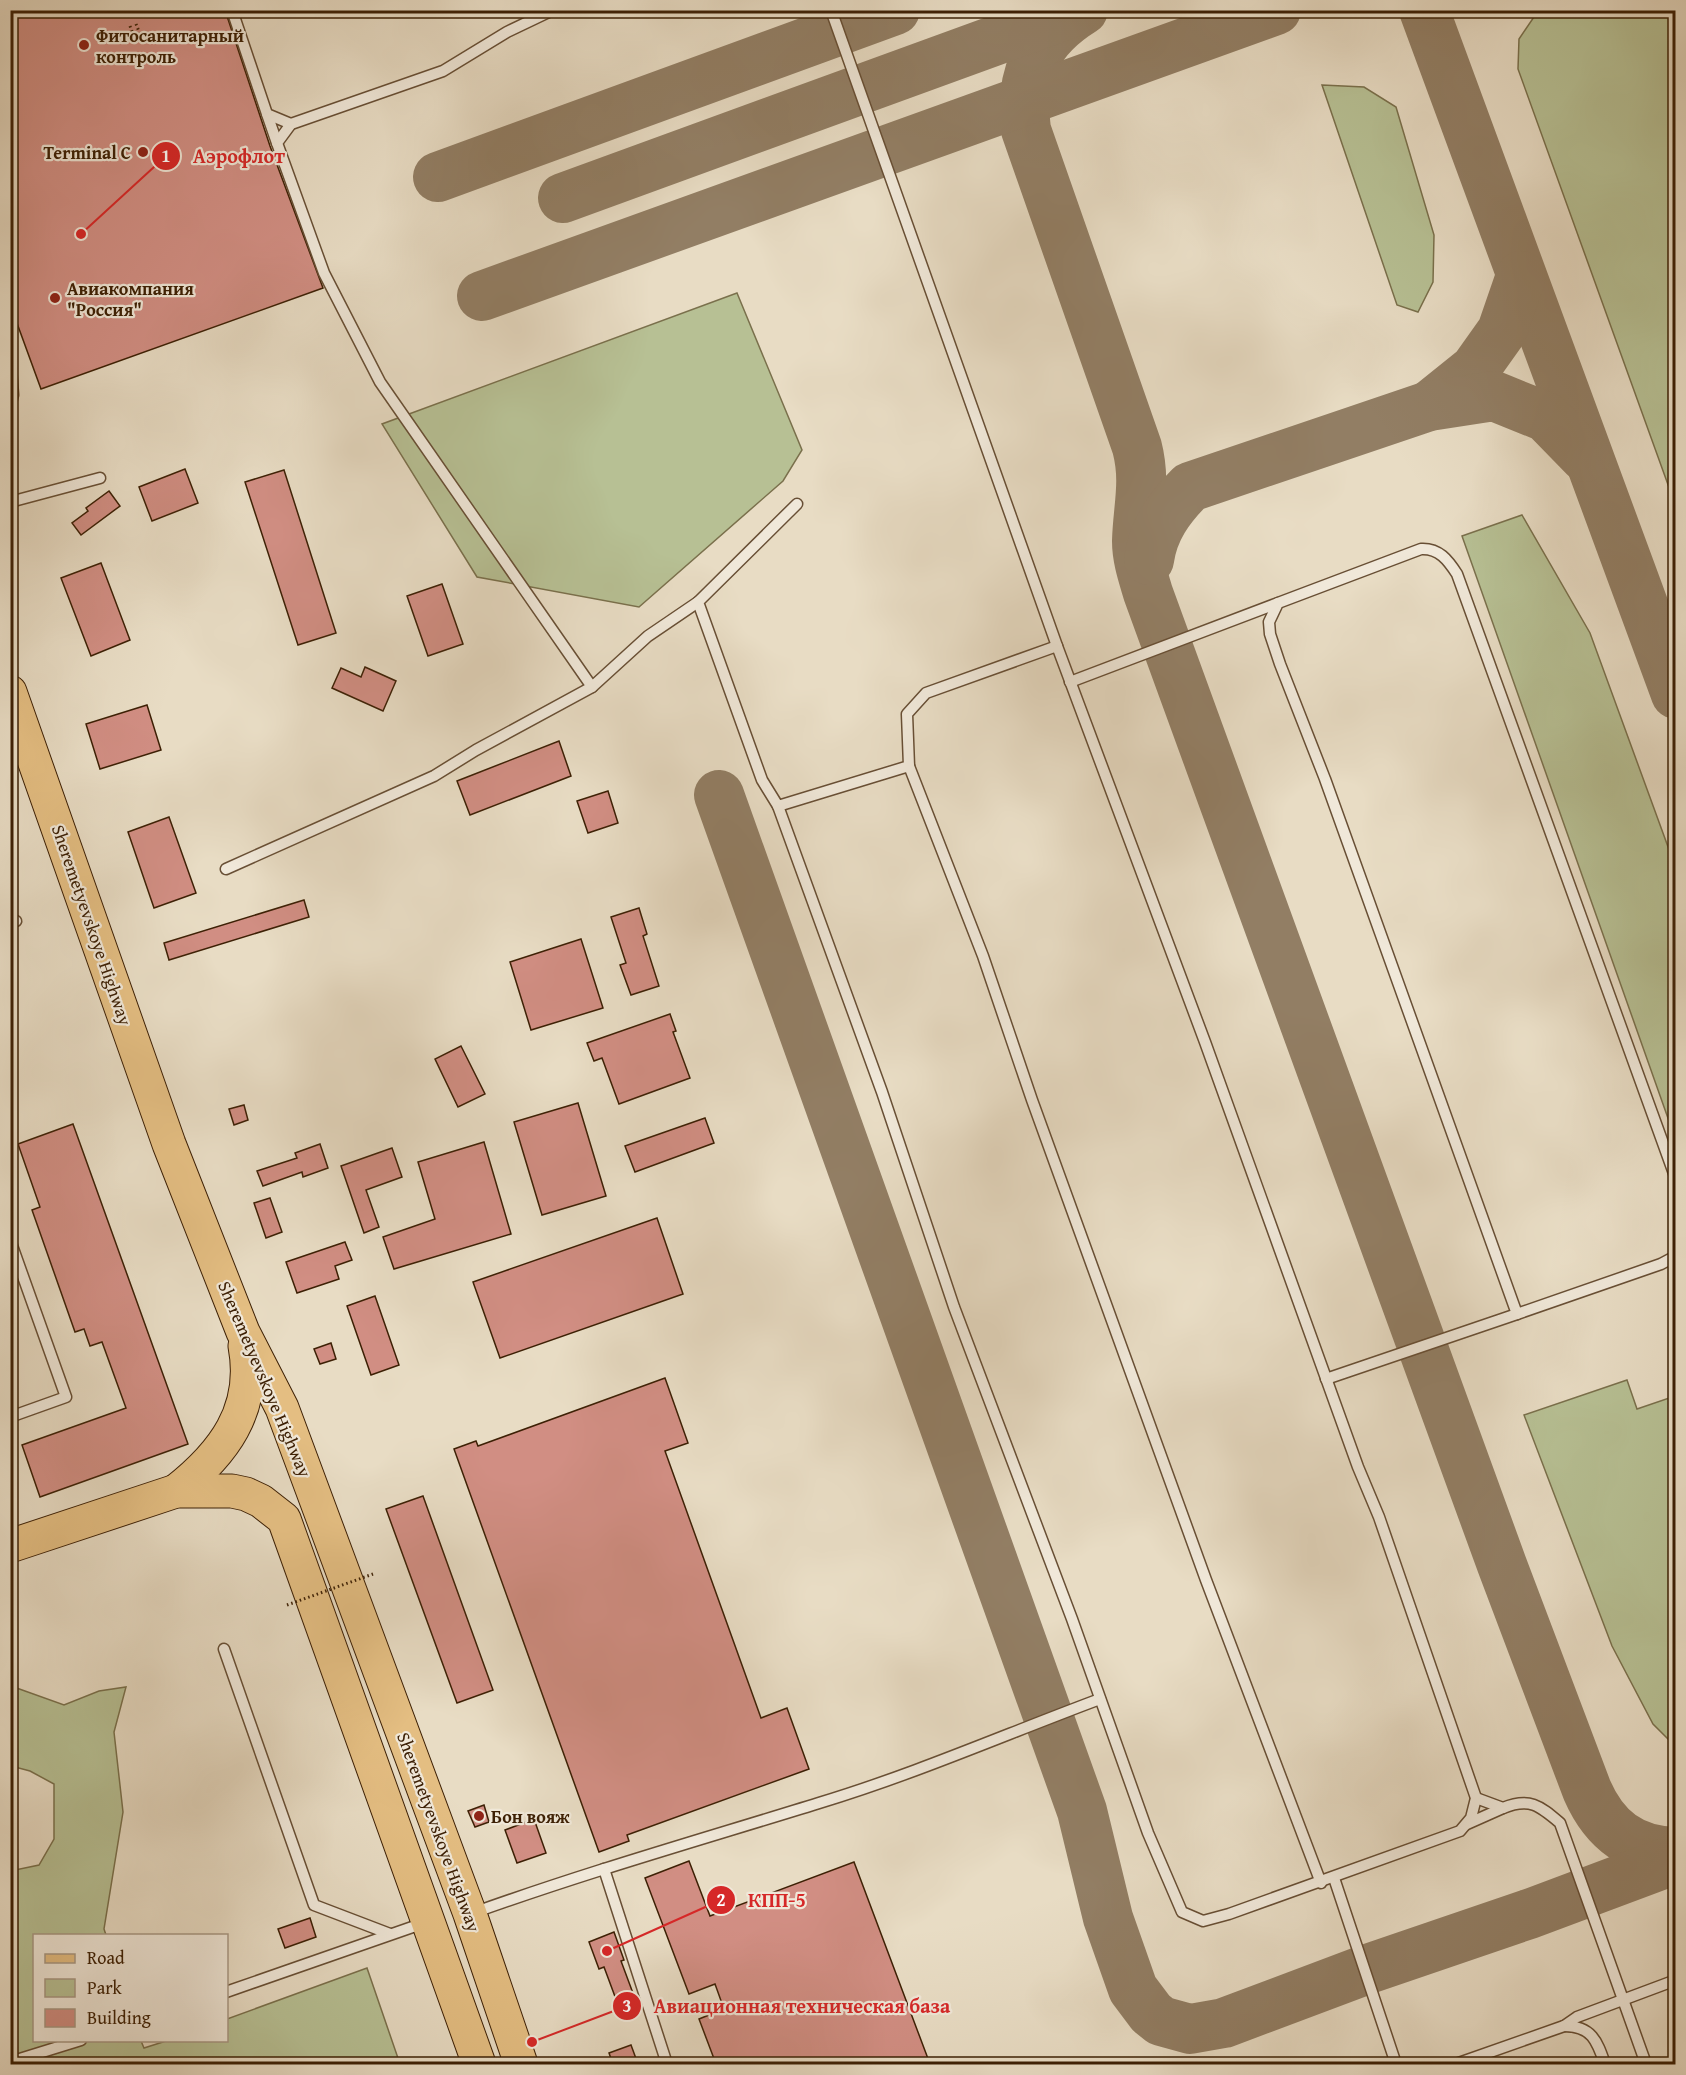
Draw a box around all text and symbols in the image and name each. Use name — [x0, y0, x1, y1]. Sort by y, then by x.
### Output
place label: Фитосанитарный контроль — [96, 22, 244, 70]
marker: Фитосанитарный контроль — [77, 38, 91, 52]
callout: Аэрофлот — [151, 137, 297, 175]
place label: Terminal C — [43, 139, 131, 166]
text: Аэрофлот — [193, 141, 285, 170]
text: 1 — [161, 142, 171, 169]
marker: Terminal C — [136, 145, 150, 159]
place label: Авиакомпания "Россия" — [67, 275, 194, 323]
marker: Авиакомпания "Россия" — [48, 291, 62, 305]
street label: Sheremetyevskoye Highway — [45, 821, 139, 1029]
street label: Sheremetyevskoye Highway — [211, 1277, 319, 1481]
street label: Sheremetyevskoye Highway — [390, 1728, 488, 1936]
place label: Бон вояж — [491, 1803, 570, 1830]
marker: Бон вояж — [472, 1809, 486, 1823]
callout: КПП-5 — [706, 1881, 818, 1919]
text: КПП-5 — [748, 1885, 806, 1914]
text: 2 — [716, 1886, 726, 1913]
legend — [33, 1934, 228, 2042]
text: Road — [87, 1944, 125, 1971]
text: Park — [87, 1974, 123, 2001]
callout: Авиационная техническая база — [612, 1987, 962, 2025]
text: Авиационная техническая база — [654, 1991, 951, 2020]
text: 3 — [622, 1992, 632, 2019]
text: Building — [87, 2004, 151, 2031]

